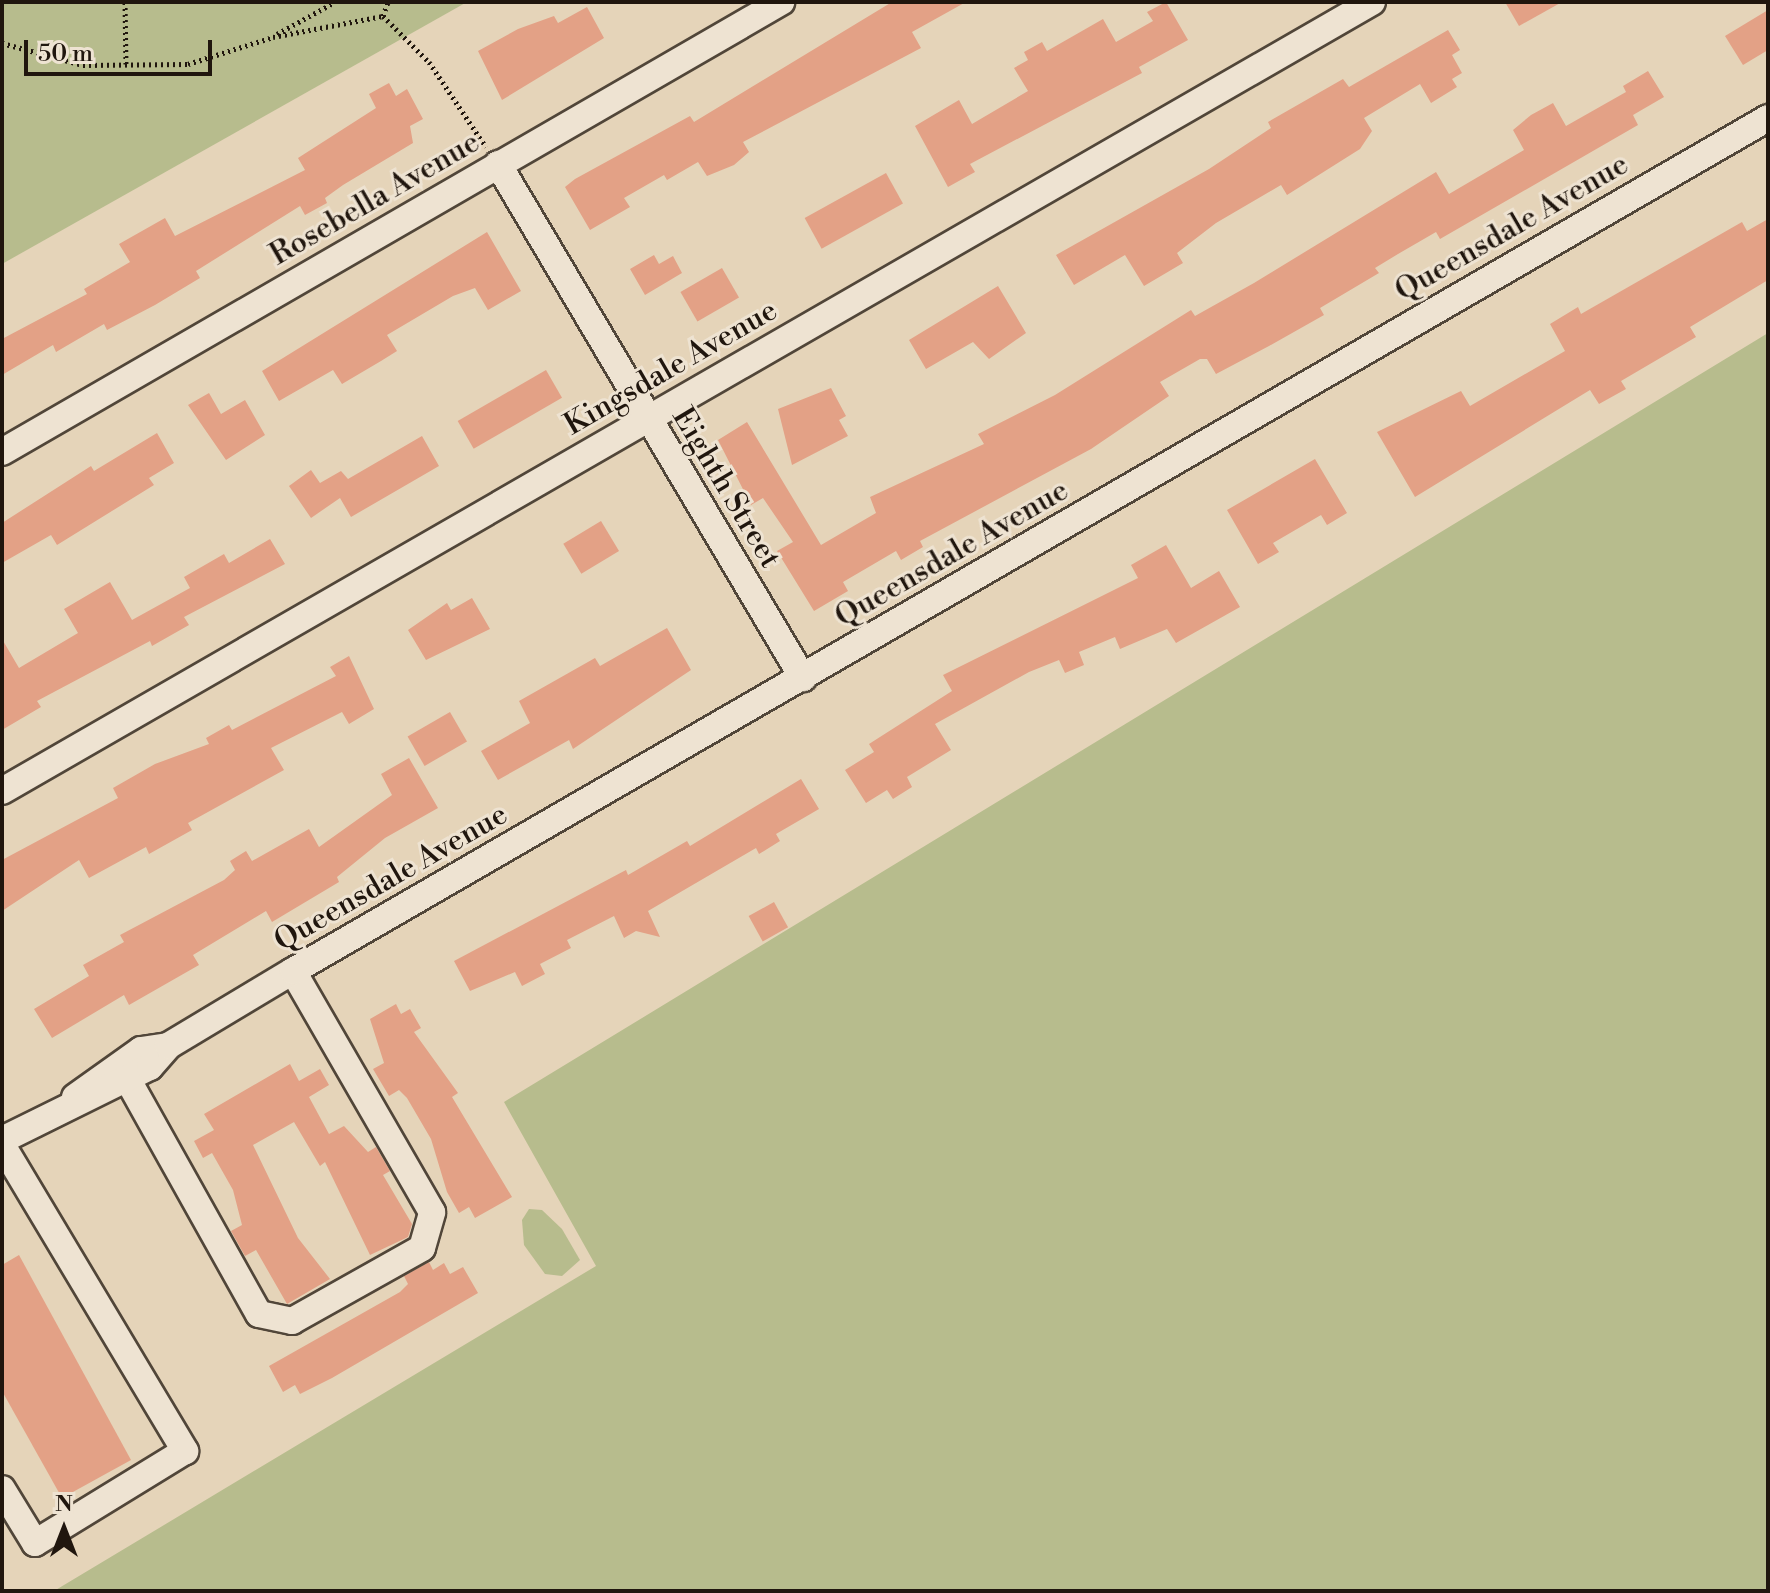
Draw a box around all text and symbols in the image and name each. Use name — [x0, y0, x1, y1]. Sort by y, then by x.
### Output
scale bar — [28, 24, 216, 74]
text: 50 m — [38, 39, 93, 69]
street label: Rosebella Avenue — [264, 124, 486, 274]
street label: Queensdale Avenue — [1389, 147, 1635, 309]
street label: Kingsdale Avenue — [558, 293, 784, 443]
street label: Eighth Street — [664, 401, 788, 575]
street label: Queensdale Avenue — [829, 473, 1075, 635]
street label: Queensdale Avenue — [268, 797, 514, 959]
north arrow — [24, 1489, 104, 1569]
text: N — [55, 1491, 73, 1518]

